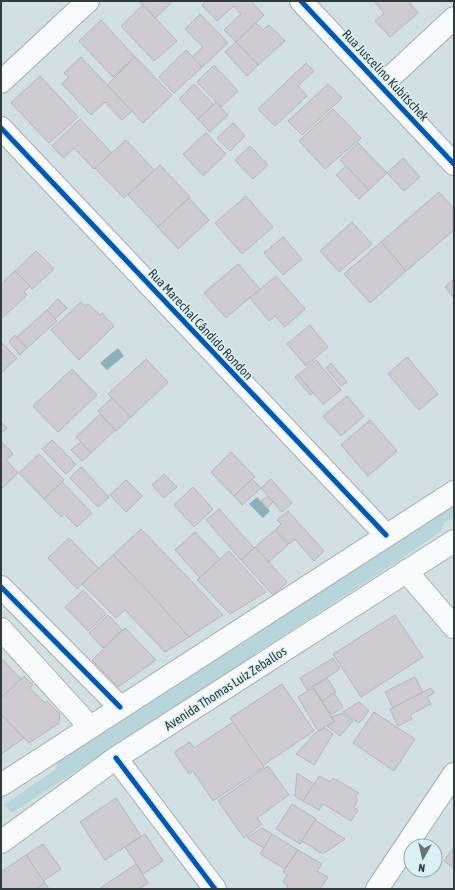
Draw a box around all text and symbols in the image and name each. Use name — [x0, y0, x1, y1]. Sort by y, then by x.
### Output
street label: Rua Juscelino Kubitschek — [339, 26, 432, 124]
street label: Rua Marechal Cândido Rondon — [145, 266, 256, 383]
street label: Avenida Thomas Luiz Zeballos — [161, 643, 289, 734]
north arrow — [403, 838, 443, 878]
text: N — [418, 862, 426, 874]

